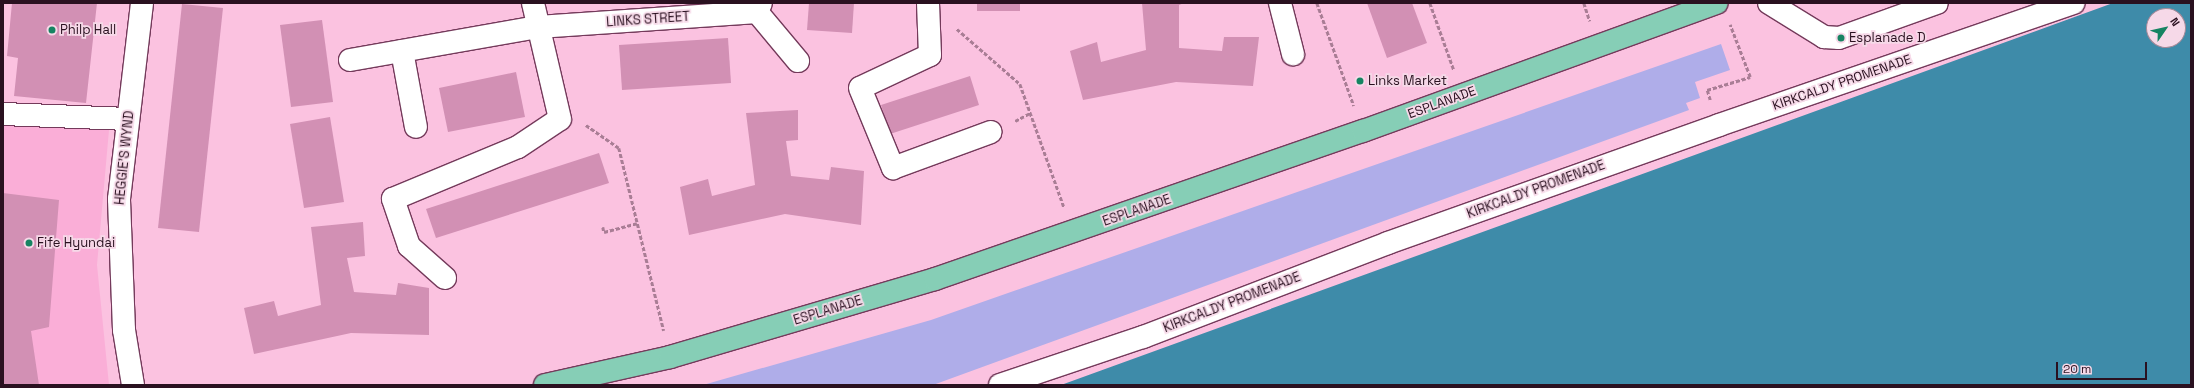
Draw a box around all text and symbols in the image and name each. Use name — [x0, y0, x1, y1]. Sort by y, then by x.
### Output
north arrow — [2146, 8, 2186, 48]
street label: LINKS STREET — [606, 9, 690, 31]
text: N — [2167, 15, 2183, 29]
place label: Philp Hall — [60, 22, 116, 38]
marker: Philp Hall — [47, 25, 57, 35]
place label: Esplanade D — [1849, 30, 1925, 46]
marker: Esplanade D — [1836, 33, 1846, 43]
street label: KIRKCALDY PROMENADE — [1770, 52, 1914, 114]
place label: Links Market — [1368, 73, 1447, 89]
marker: Links Market — [1355, 76, 1365, 86]
street label: ESPLANADE — [1406, 84, 1478, 122]
street label: HEGGIE'S WYND — [112, 110, 138, 206]
street label: KIRKCALDY PROMENADE — [1465, 158, 1607, 222]
street label: ESPLANADE — [1101, 192, 1173, 230]
place label: Fife Hyundai — [37, 235, 115, 251]
marker: Fife Hyundai — [24, 238, 34, 248]
street label: KIRKCALDY PROMENADE — [1161, 270, 1303, 336]
street label: ESPLANADE — [792, 293, 864, 329]
scale bar — [2058, 354, 2149, 380]
text: 20 m — [2063, 361, 2091, 377]

